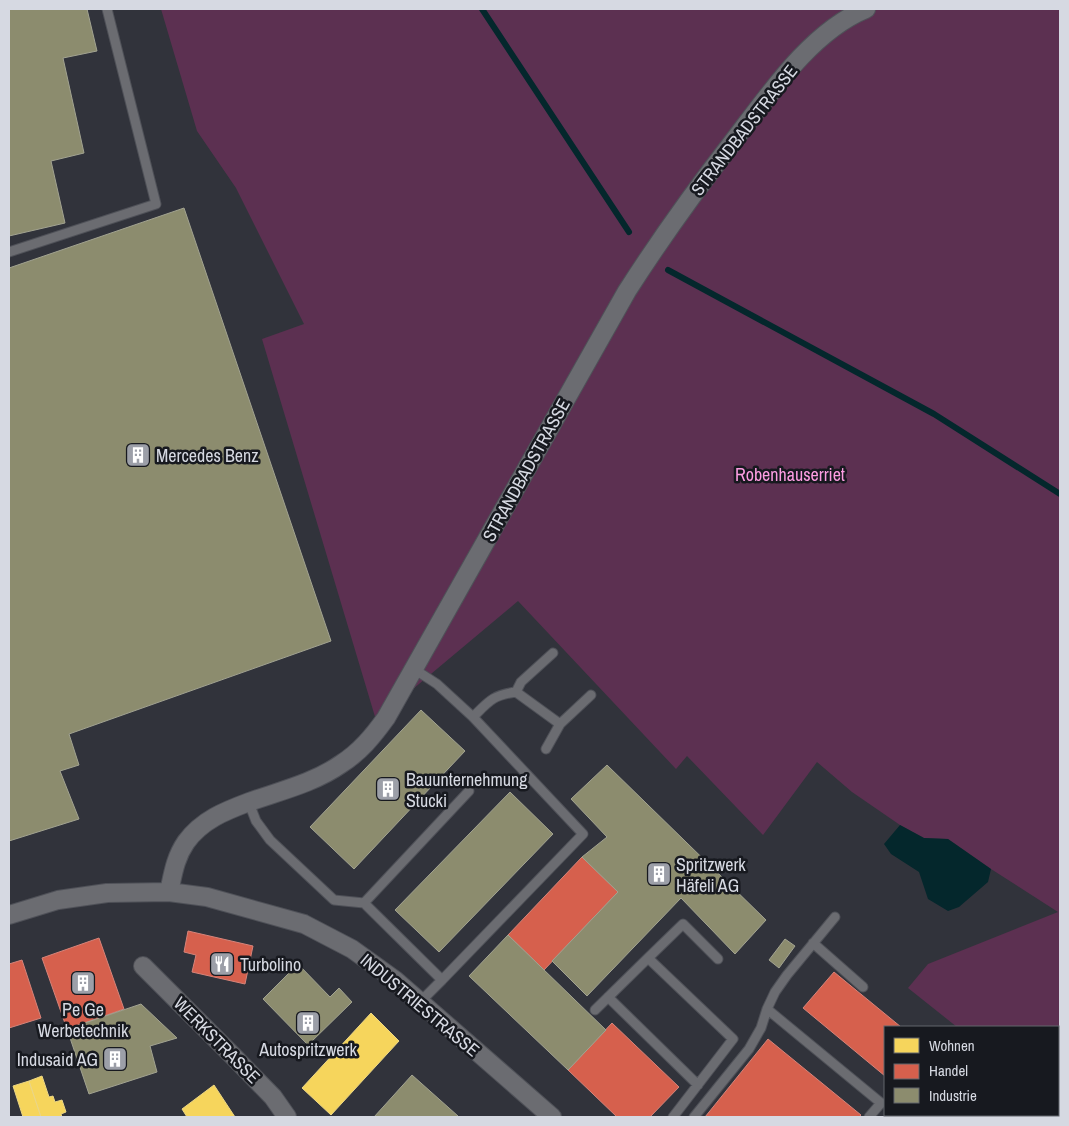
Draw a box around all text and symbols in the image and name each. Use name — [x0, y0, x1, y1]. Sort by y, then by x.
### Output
street label: STRANDBADSTRASSE — [685, 59, 803, 201]
street label: STRANDBADSTRASSE — [476, 394, 576, 546]
building icon: Mercedes Benz — [125, 442, 151, 468]
place label: Mercedes Benz — [156, 443, 259, 468]
park label: Robenhauserriet — [735, 462, 845, 487]
place label: Bauunternehmung Stucki — [406, 767, 528, 813]
building icon: Bauunternehmung Stucki — [375, 776, 401, 802]
place label: Spritzwerk Häfeli AG — [676, 852, 746, 898]
building icon: Spritzwerk Häfeli AG — [646, 861, 672, 887]
street label: INDUSTRIESTRASSE — [355, 948, 485, 1062]
restaurant icon: Turbolino — [209, 951, 235, 977]
place label: Turbolino — [240, 952, 301, 977]
building icon: Pe Ge Werbetechnik — [70, 970, 96, 996]
street label: WERKSTRASSE — [168, 991, 266, 1089]
place label: Pe Ge Werbetechnik — [38, 997, 129, 1043]
building icon: Autospritzwerk — [295, 1010, 321, 1036]
legend — [884, 1026, 1059, 1116]
text: Wohnen — [929, 1035, 975, 1056]
place label: Autospritzwerk — [258, 1037, 357, 1062]
building icon: Indusaid AG — [102, 1046, 128, 1072]
place label: Indusaid AG — [17, 1047, 98, 1072]
text: Handel — [929, 1060, 968, 1081]
text: Industrie — [929, 1085, 977, 1106]

